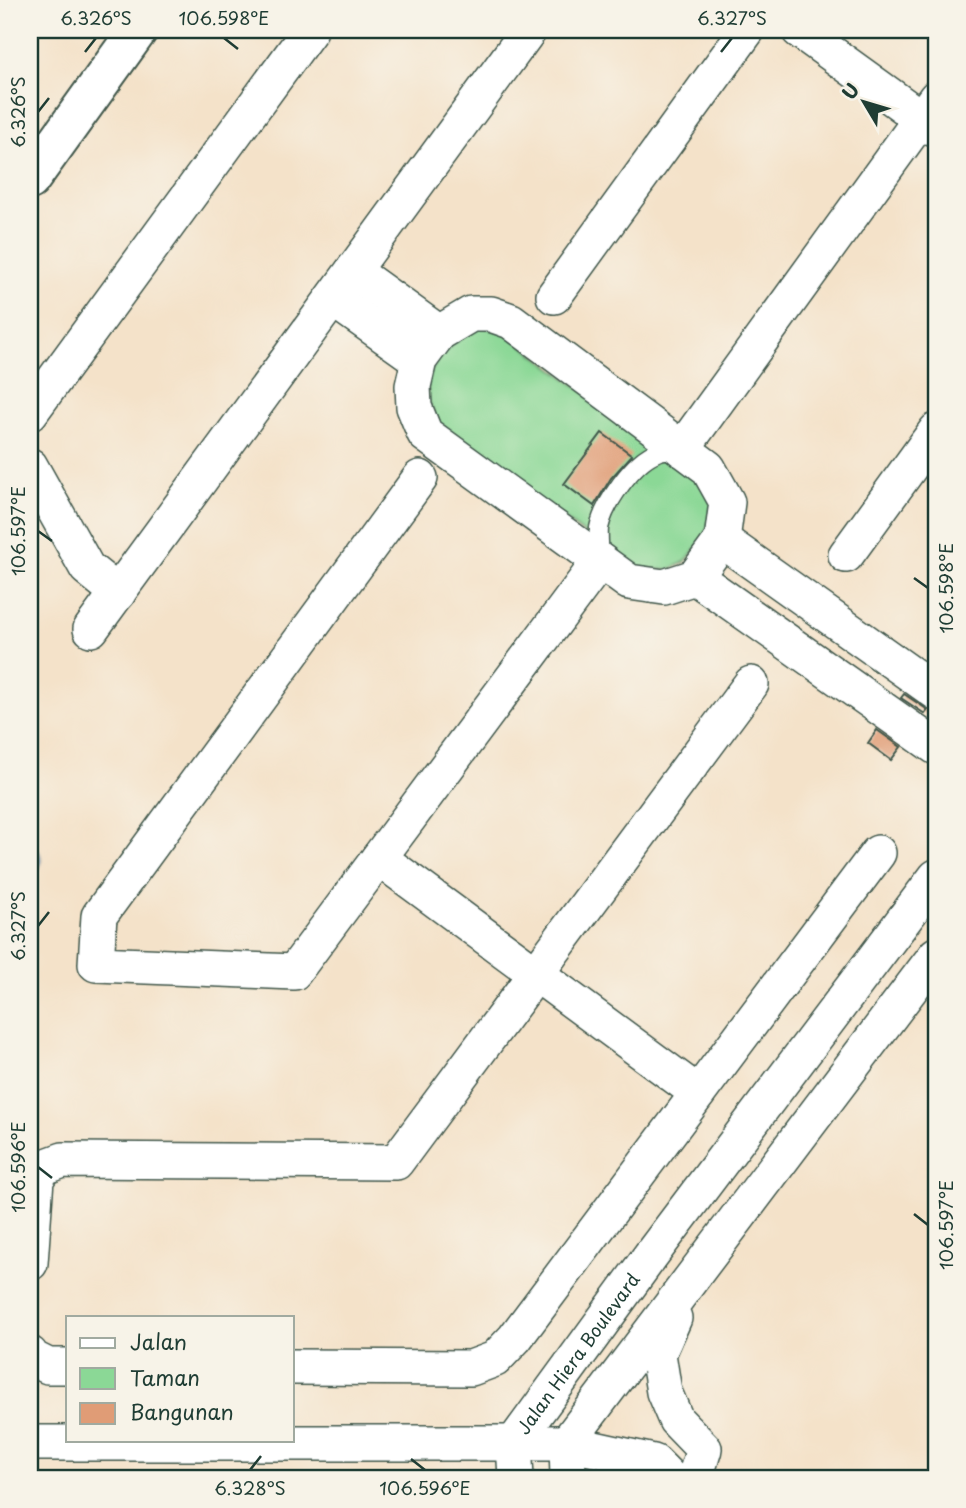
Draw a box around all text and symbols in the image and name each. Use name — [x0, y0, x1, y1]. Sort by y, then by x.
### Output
text: 6.326°S — [60, 4, 132, 31]
text: 106.598°E — [179, 4, 269, 31]
text: 6.327°S — [697, 4, 767, 31]
north arrow — [830, 66, 900, 136]
text: 6.326°S — [4, 76, 31, 148]
text: U — [834, 77, 865, 105]
text: 106.597°E — [4, 486, 31, 576]
text: 106.598°E — [932, 543, 959, 633]
text: 6.327°S — [4, 891, 31, 961]
text: 106.596°E — [4, 1121, 31, 1213]
text: 106.597°E — [932, 1180, 959, 1270]
street label: Jalan Hiera Boulevard — [510, 1267, 646, 1440]
legend — [66, 1316, 294, 1442]
text: Jalan — [130, 1325, 187, 1357]
text: Taman — [130, 1361, 200, 1393]
text: Bangunan — [130, 1395, 234, 1427]
text: 6.328°S — [214, 1474, 286, 1501]
text: 106.596°E — [379, 1474, 471, 1501]

